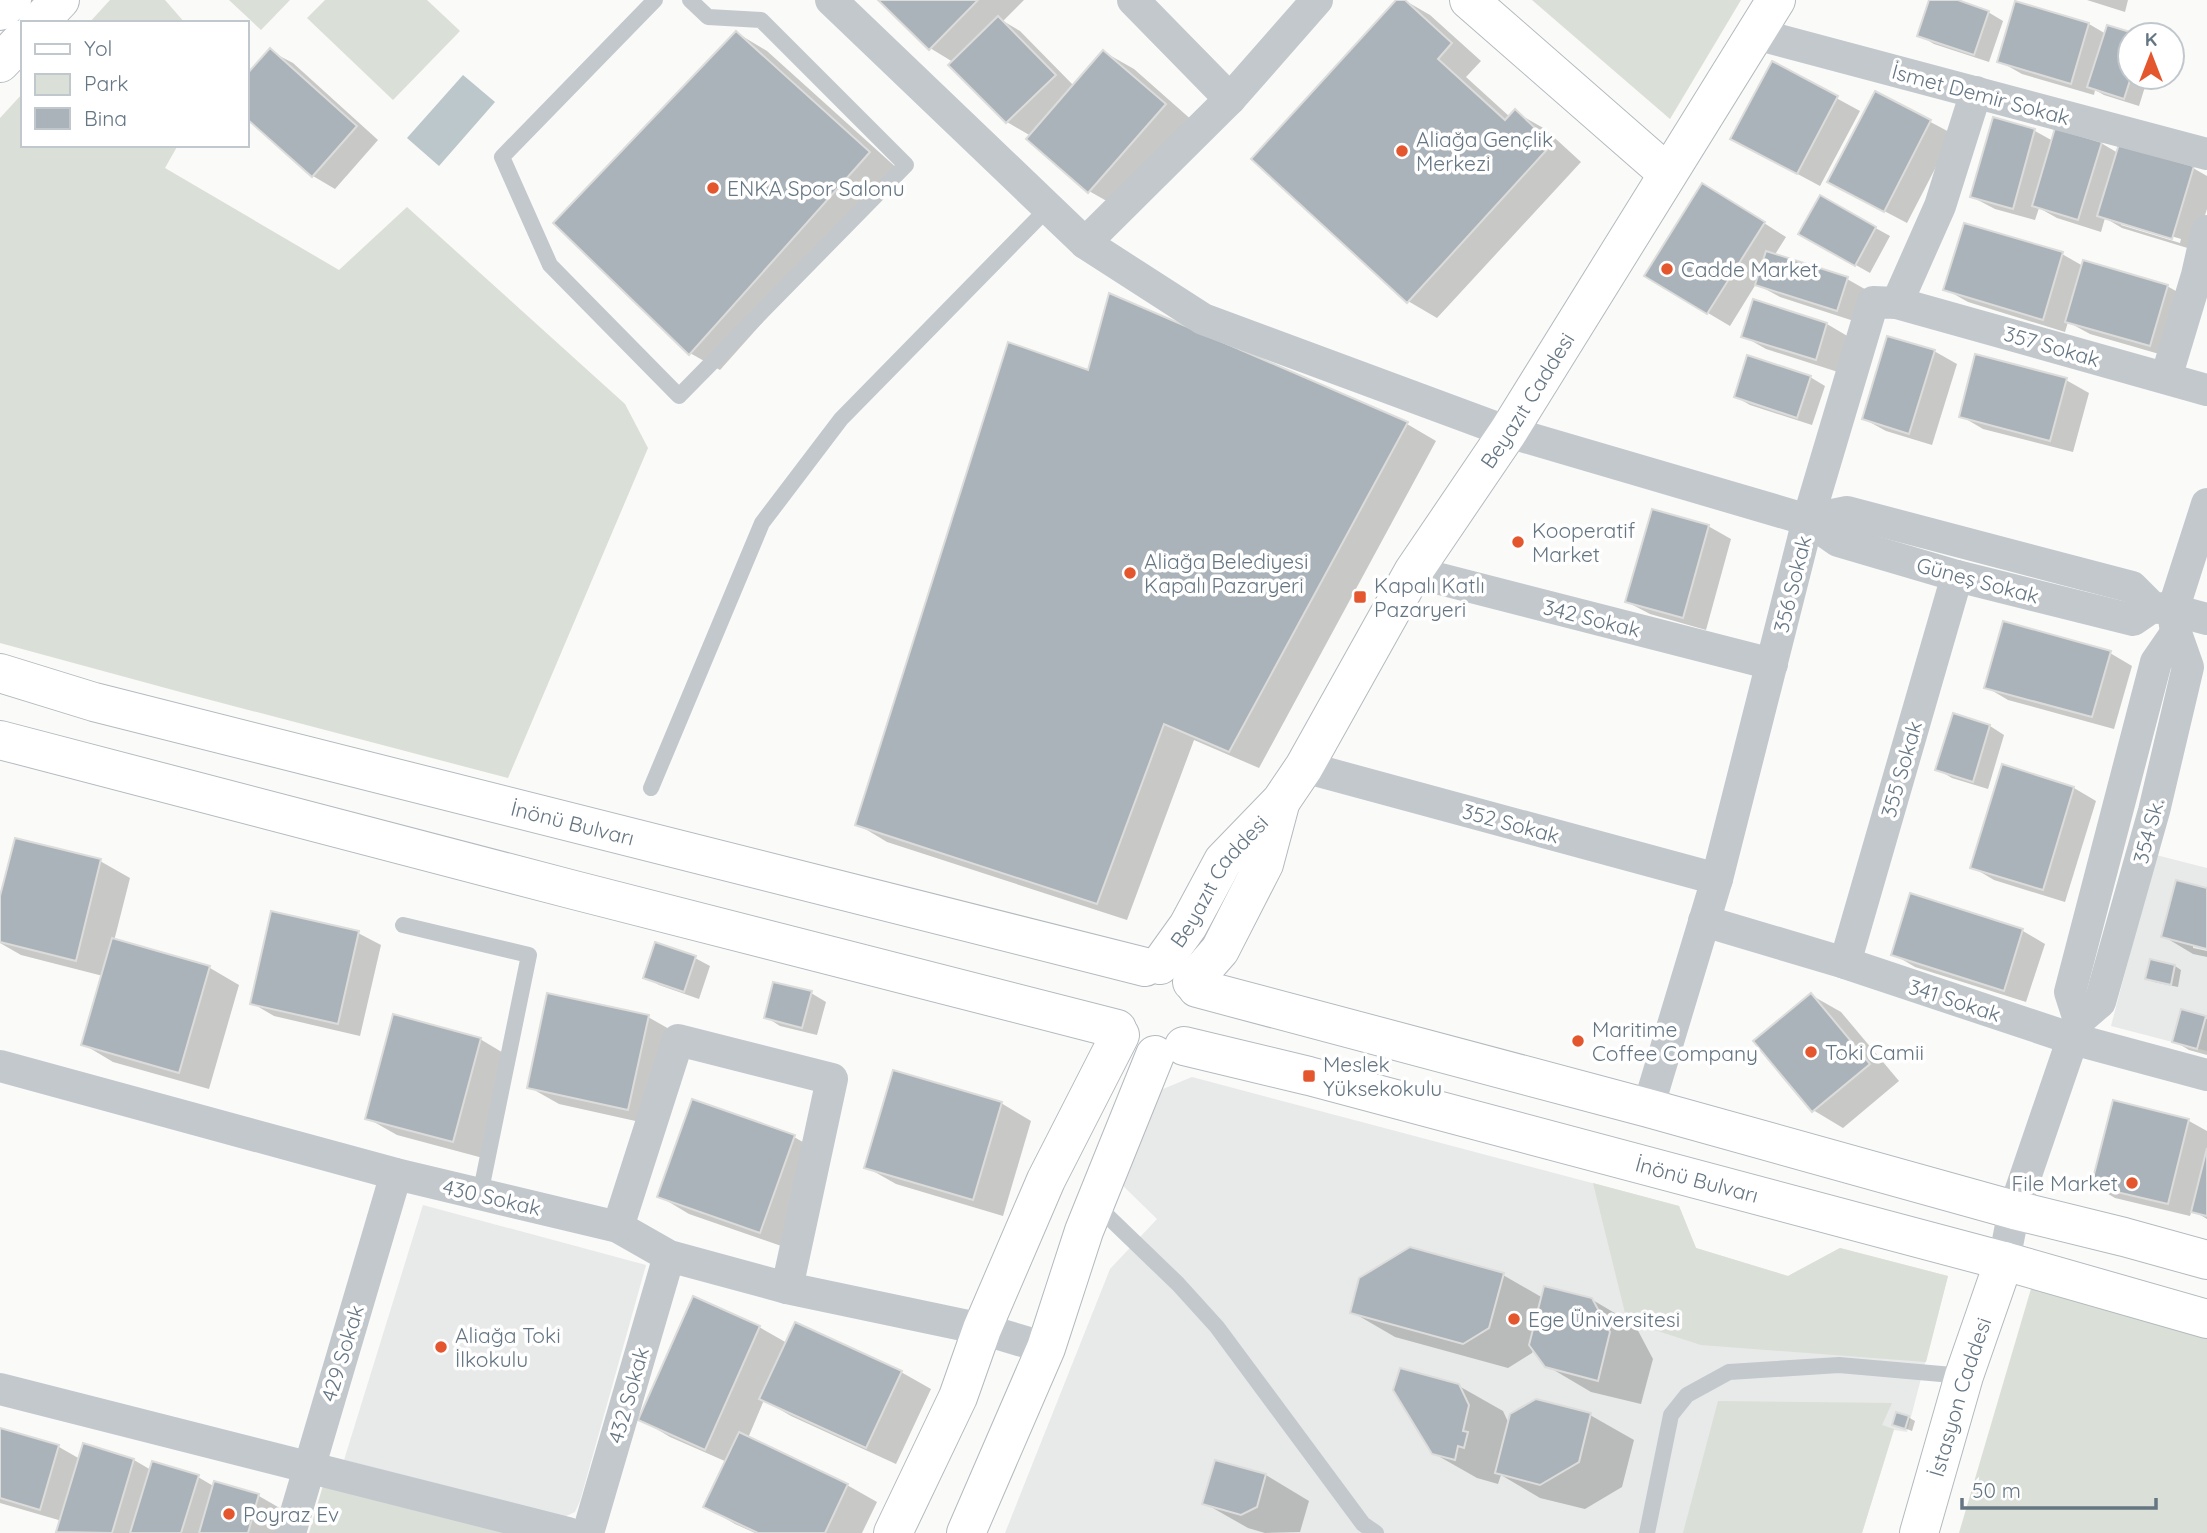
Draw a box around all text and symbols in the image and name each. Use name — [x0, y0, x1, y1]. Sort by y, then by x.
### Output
legend — [21, 21, 248, 147]
north arrow — [2116, 21, 2186, 91]
text: K — [2145, 27, 2157, 51]
text: Yol — [84, 35, 112, 61]
street label: İsmet Demir Sokak — [1889, 58, 2073, 130]
text: Park — [84, 70, 128, 96]
text: Bina — [84, 105, 127, 131]
place label: Aliağa Gençlik Merkezi — [1416, 126, 1553, 176]
marker: Aliağa Gençlik Merkezi — [1394, 143, 1410, 159]
place label: ENKA Spor Salonu — [727, 175, 905, 201]
marker: ENKA Spor Salonu — [705, 180, 721, 196]
place label: Cadde Market — [1681, 256, 1818, 282]
marker: Cadde Market — [1659, 261, 1675, 277]
street label: 357 Sokak — [2001, 320, 2103, 372]
street label: Beyazıt Caddesi — [1474, 327, 1580, 473]
place label: Kooperatif Market — [1532, 517, 1636, 567]
street label: 356 Sokak — [1767, 533, 1817, 635]
marker: Kooperatif Market — [1510, 534, 1526, 550]
place label: Aliağa Belediyesi Kapalı Pazaryeri — [1144, 548, 1308, 598]
street label: Güneş Sokak — [1914, 551, 2042, 609]
marker: Aliağa Belediyesi Kapalı Pazaryeri — [1122, 565, 1138, 581]
place label: Kapalı Katlı Pazaryeri — [1374, 572, 1485, 622]
marker: Kapalı Katlı Pazaryeri — [1352, 589, 1368, 605]
street label: 342 Sokak — [1541, 593, 1643, 643]
street label: 355 Sokak — [1875, 718, 1927, 820]
street label: İnönü Bulvarı — [508, 795, 637, 851]
street label: 354 Sk. — [2127, 796, 2169, 866]
street label: 352 Sokak — [1460, 798, 1562, 848]
street label: Beyazıt Caddesi — [1164, 810, 1273, 952]
street label: 341 Sokak — [1906, 973, 2004, 1027]
place label: Maritime Coffee Company — [1592, 1016, 1758, 1066]
marker: Maritime Coffee Company — [1570, 1033, 1586, 1049]
place label: Toki Camii — [1825, 1039, 1924, 1065]
marker: Toki Camii — [1803, 1044, 1819, 1060]
place label: Meslek Yüksekokulu — [1323, 1051, 1442, 1101]
marker: Meslek Yüksekokulu — [1301, 1068, 1317, 1084]
street label: İnönü Bulvarı — [1633, 1150, 1761, 1208]
place label: File Market — [2011, 1170, 2118, 1196]
street label: 430 Sokak — [440, 1173, 544, 1221]
marker: File Market — [2124, 1175, 2140, 1191]
street label: 429 Sokak — [315, 1302, 369, 1404]
place label: Ege Üniversitesi — [1528, 1306, 1680, 1332]
marker: Ege Üniversitesi — [1506, 1311, 1522, 1327]
street label: İstasyon Caddesi — [1923, 1314, 1996, 1480]
place label: Aliağa Toki İlkokulu — [455, 1322, 561, 1372]
marker: Aliağa Toki İlkokulu — [433, 1339, 449, 1355]
street label: 432 Sokak — [602, 1344, 654, 1446]
scale bar — [1962, 1466, 2156, 1510]
text: 50 m — [1972, 1477, 2021, 1503]
place label: Poyraz Ev — [243, 1501, 339, 1527]
marker: Poyraz Ev — [221, 1506, 237, 1522]

